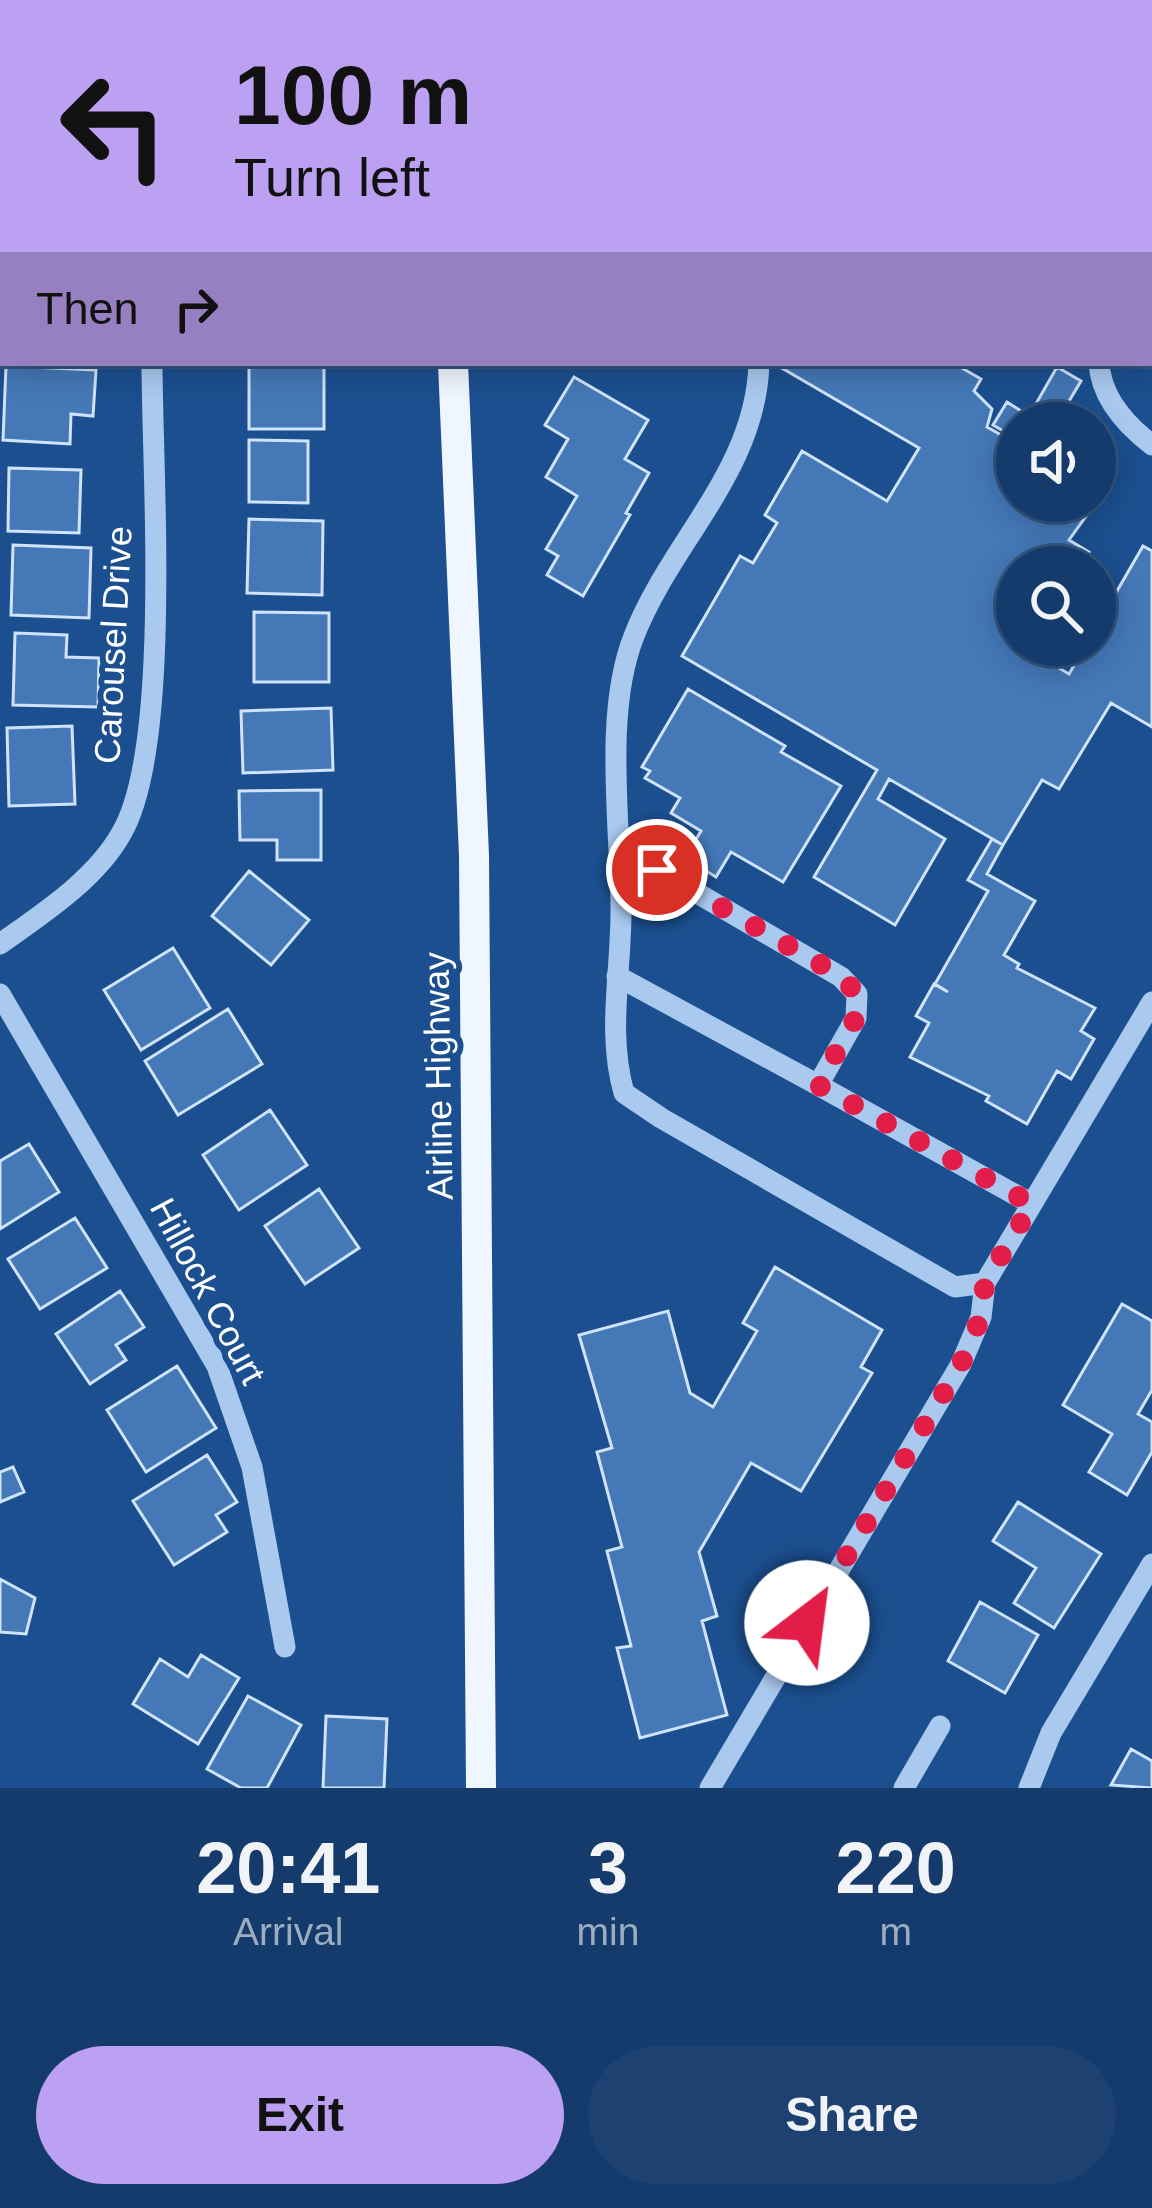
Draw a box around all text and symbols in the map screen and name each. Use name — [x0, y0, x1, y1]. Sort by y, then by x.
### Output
icon: left — [36, 48, 192, 204]
text: 100 m — [234, 48, 472, 142]
text: Turn left — [234, 147, 430, 207]
icon: right — [163, 276, 229, 342]
text: Then — [36, 283, 139, 334]
map controls — [996, 402, 1116, 666]
button: sound — [996, 402, 1116, 522]
street label: Carousel Drive — [86, 525, 140, 765]
button: search — [996, 546, 1116, 666]
pin — [606, 819, 708, 921]
icon: arrive — [624, 837, 690, 903]
street label: Airline Highway — [415, 952, 461, 1200]
street label: Hillock Court — [142, 1191, 274, 1391]
position arrow — [744, 1560, 870, 1686]
text: 20:41 — [196, 1828, 380, 1908]
text: 3 — [588, 1828, 628, 1908]
text: 220 — [836, 1828, 956, 1908]
text: Arrival — [233, 1910, 344, 1953]
text: min — [577, 1910, 639, 1953]
text: m — [879, 1910, 912, 1953]
button: Exit — [36, 2046, 564, 2184]
button: Share — [588, 2046, 1116, 2184]

